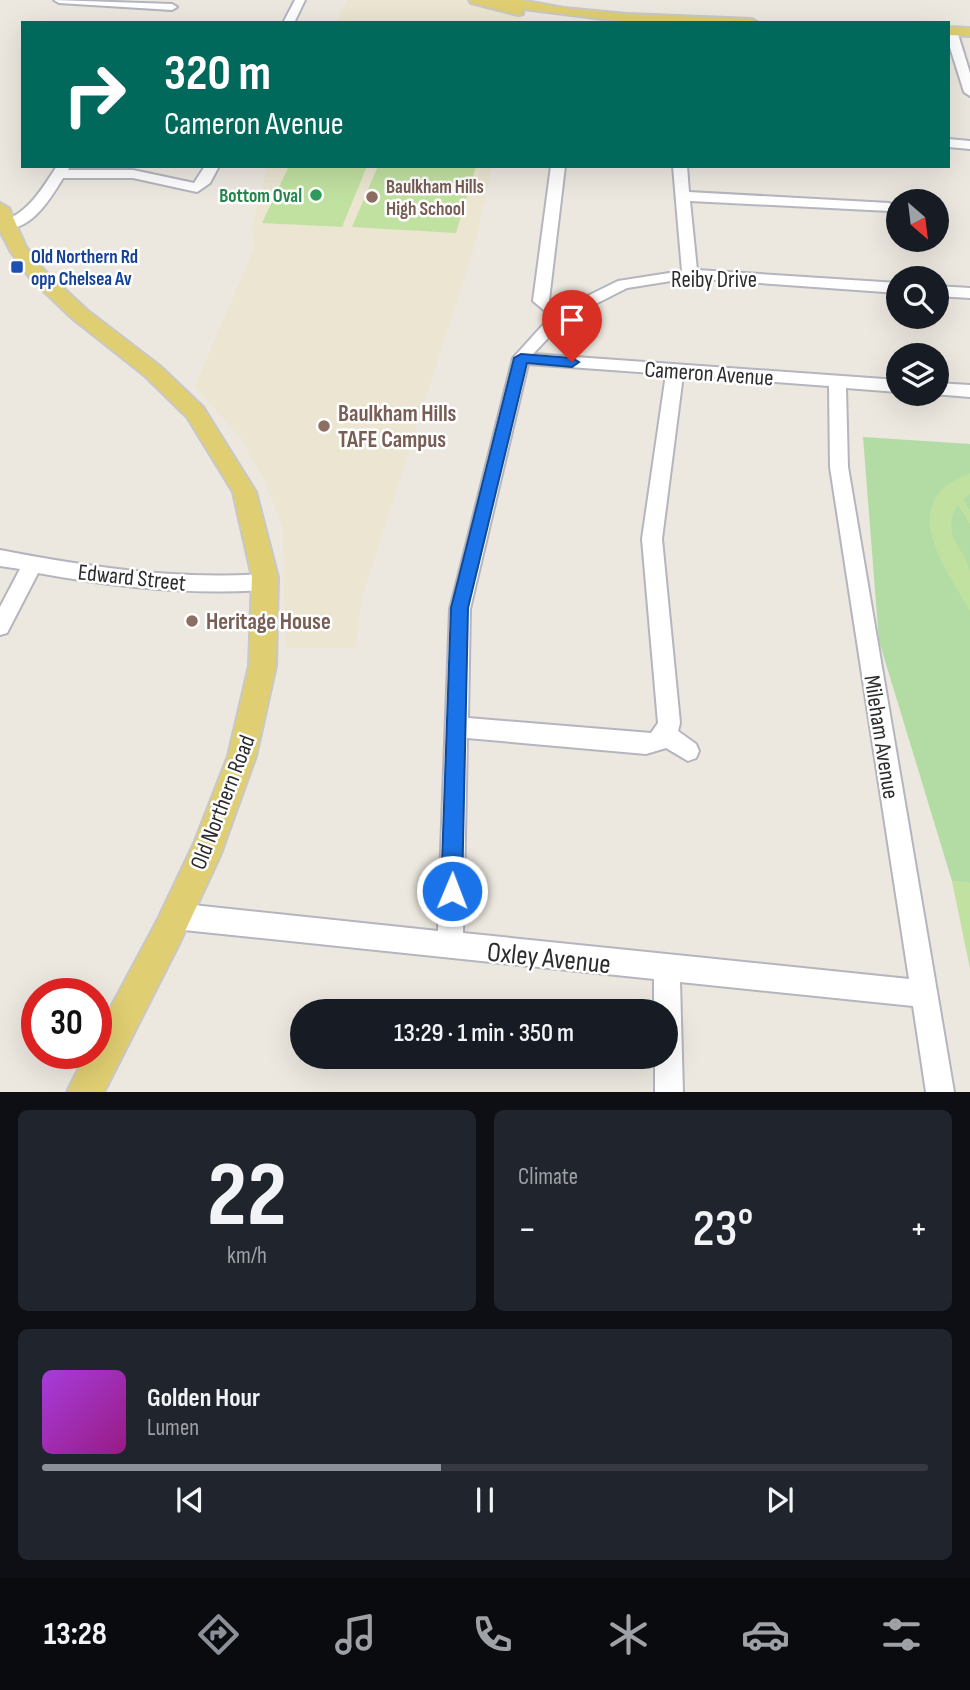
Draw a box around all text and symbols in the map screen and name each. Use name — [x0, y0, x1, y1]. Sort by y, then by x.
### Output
text: 320 m — [164, 45, 271, 104]
icon: right — [49, 49, 140, 140]
text: Cameron Avenue — [164, 105, 344, 144]
place label: Baulkham Hills High School — [386, 176, 484, 221]
place label: Bottom Oval — [219, 185, 302, 208]
marker: Bottom Oval — [308, 187, 324, 203]
marker: Baulkham Hills High School — [364, 189, 380, 205]
north arrow — [886, 189, 948, 252]
map controls — [886, 189, 949, 406]
place label: Old Northern Rd opp Chelsea Av — [31, 246, 138, 291]
marker: Old Northern Rd opp Chelsea Av — [9, 259, 25, 275]
street label: Reiby Drive — [671, 266, 757, 294]
button: search — [886, 266, 949, 329]
pin — [542, 290, 602, 362]
icon: arrive — [553, 301, 591, 339]
button: layers — [886, 343, 949, 406]
street label: Cameron Avenue — [644, 356, 774, 392]
place label: Baulkham Hills TAFE Campus — [338, 400, 457, 454]
marker: Baulkham Hills TAFE Campus — [316, 418, 332, 434]
street label: Edward Street — [77, 558, 187, 598]
place label: Heritage House — [206, 608, 331, 636]
marker: Heritage House — [184, 613, 200, 629]
street label: Mileham Avenue — [857, 673, 905, 801]
street label: Old Northern Road — [185, 731, 261, 873]
position arrow — [415, 854, 489, 928]
street label: Oxley Avenue — [485, 936, 612, 981]
speed limit sign: 30 — [21, 978, 112, 1069]
text: 13:29 · 1 min · 350 m — [394, 1018, 574, 1049]
text: 22 — [207, 1142, 287, 1251]
text: Climate — [518, 1163, 578, 1191]
text: 23° — [693, 1198, 753, 1261]
text: − — [518, 1207, 537, 1252]
text: + — [909, 1207, 928, 1252]
text: km/h — [227, 1242, 267, 1270]
text: Golden Hour — [147, 1383, 260, 1414]
text: Lumen — [147, 1414, 199, 1442]
icon: previous — [171, 1481, 209, 1519]
icon: pause — [466, 1481, 504, 1519]
icon: next — [761, 1481, 799, 1519]
icon: directions — [194, 1610, 243, 1659]
icon: music — [331, 1610, 380, 1659]
icon: phone — [468, 1610, 517, 1659]
icon: climate — [604, 1610, 653, 1659]
icon: car — [741, 1610, 790, 1659]
icon: filters — [877, 1610, 926, 1659]
text: 13:28 — [44, 1615, 107, 1654]

